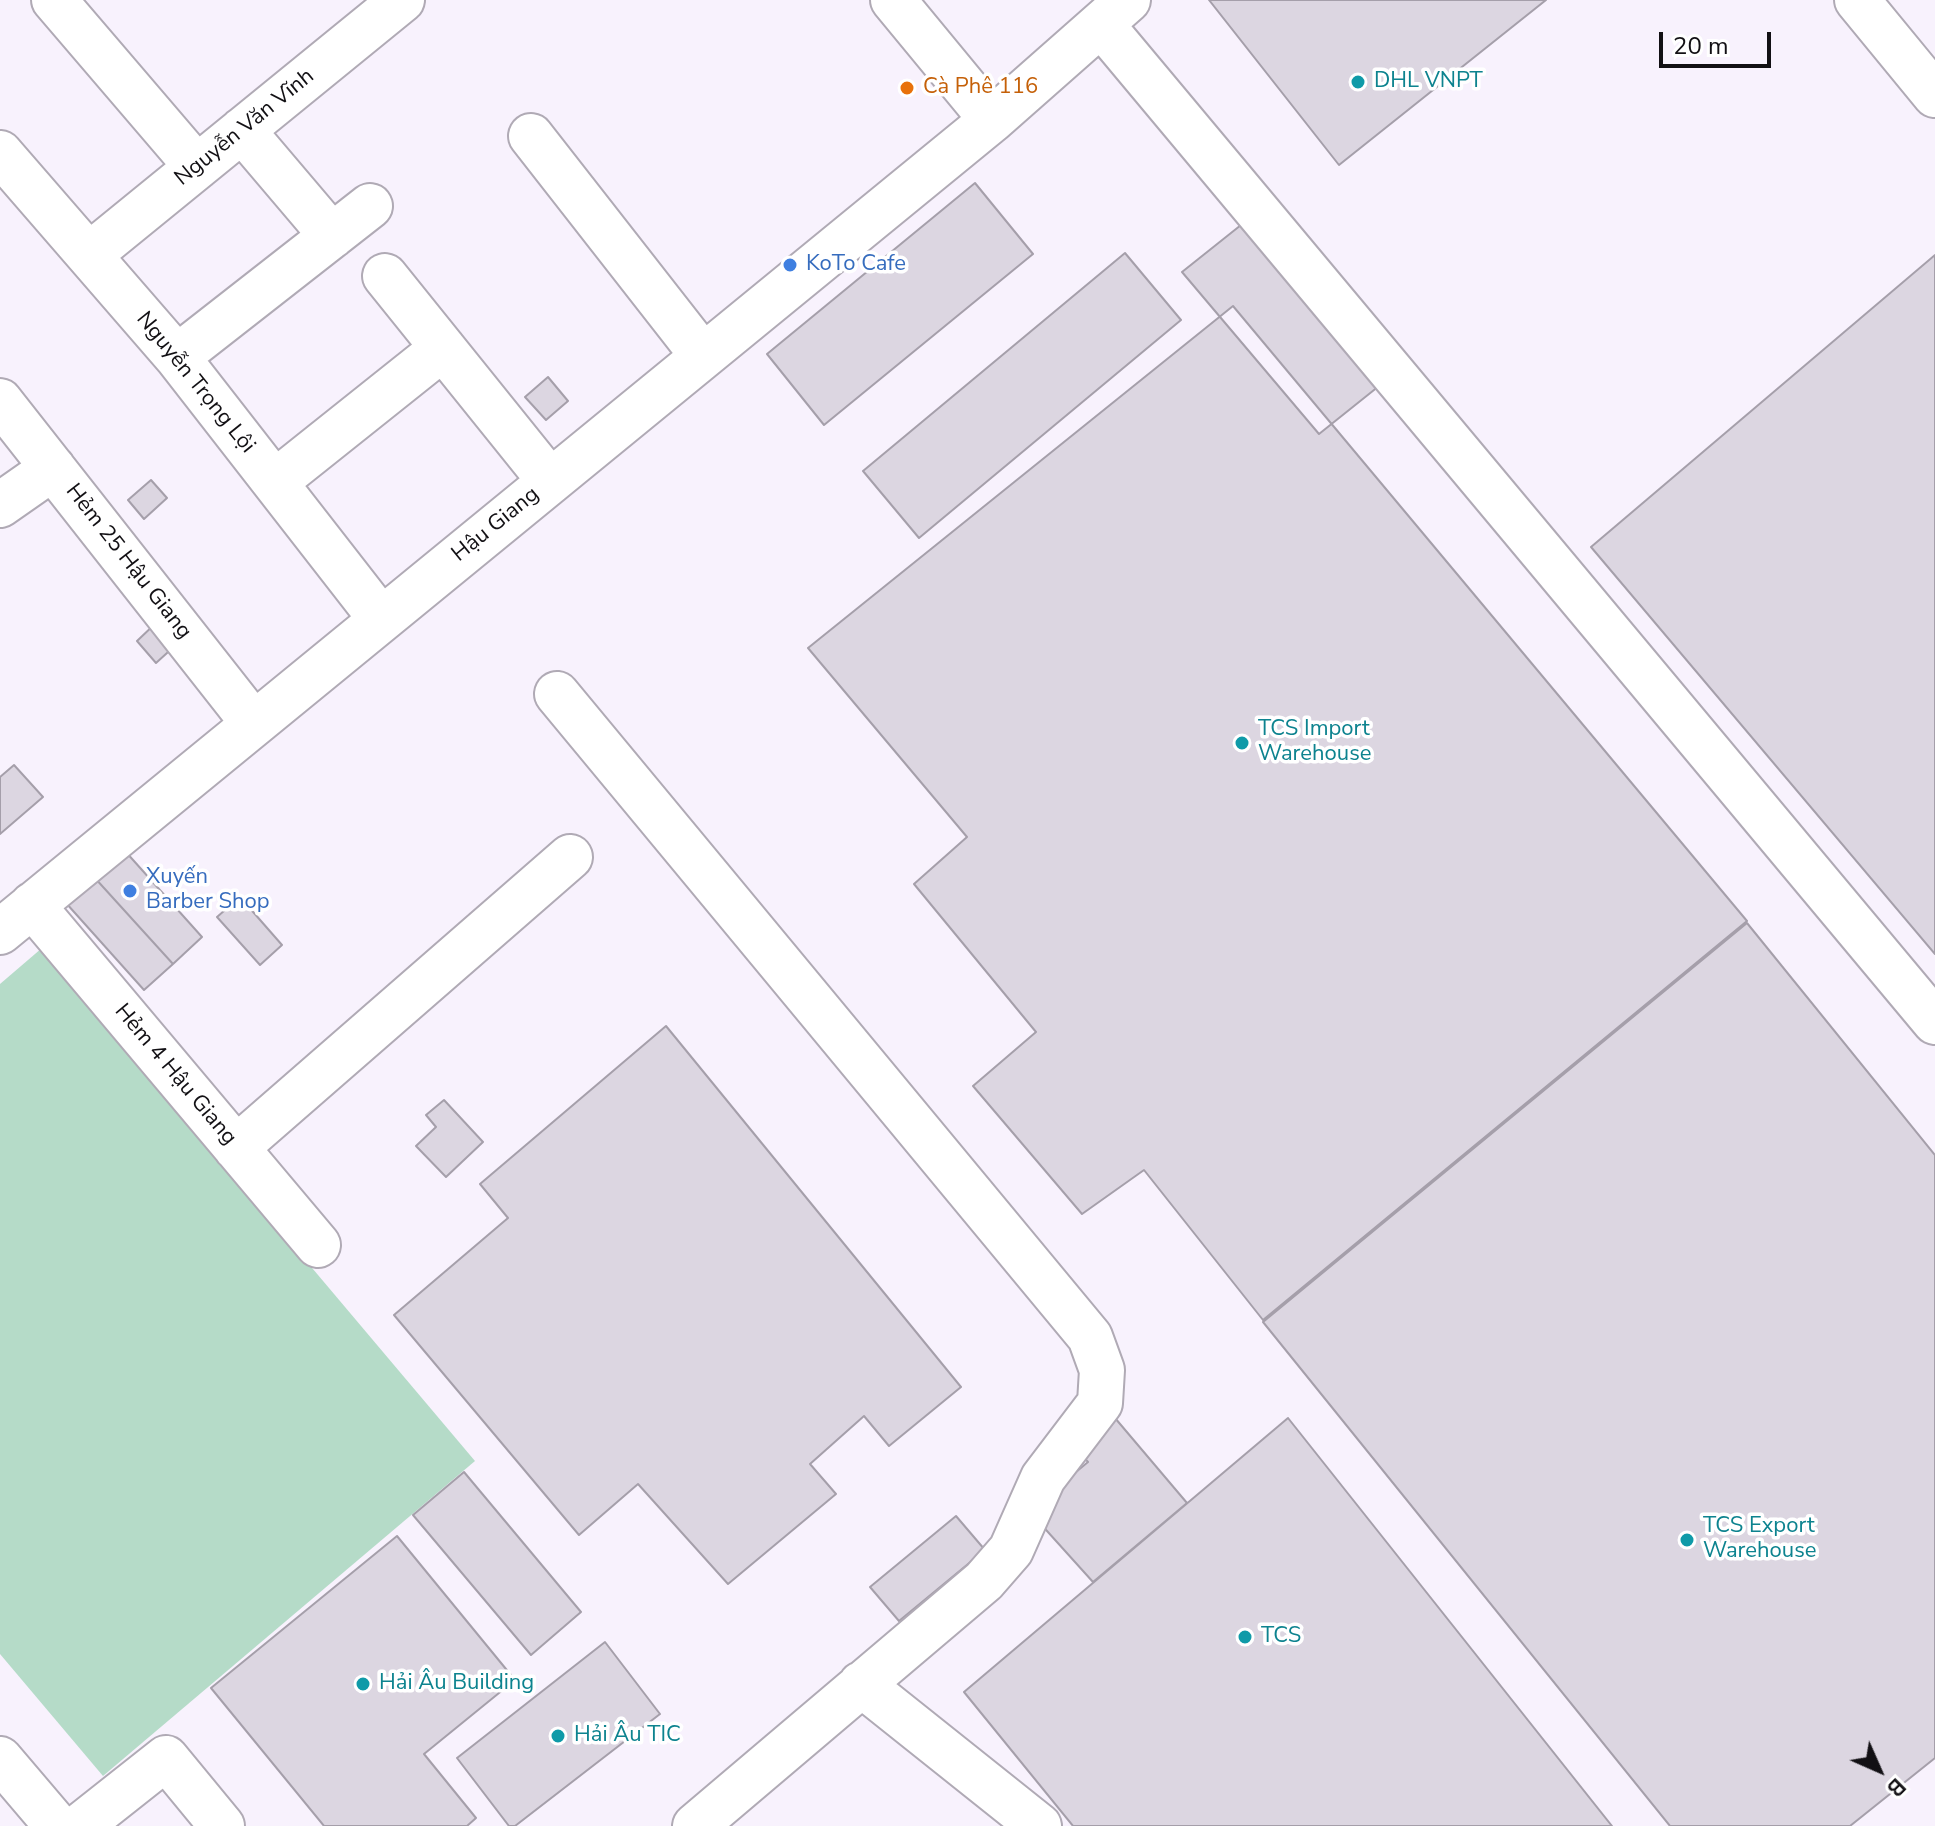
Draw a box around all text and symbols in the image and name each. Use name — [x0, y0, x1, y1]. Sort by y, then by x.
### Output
scale bar — [1663, 16, 1775, 66]
text: 20 m — [1673, 30, 1729, 62]
street label: Nguyễn Văn Vĩnh — [170, 64, 320, 192]
place label: DHL VNPT — [1374, 69, 1483, 95]
marker: DHL VNPT — [1349, 73, 1367, 91]
place label: Cà Phê 116 — [923, 75, 1038, 101]
marker: Cà Phê 116 — [898, 79, 916, 97]
place label: KoTo Cafe — [806, 252, 906, 278]
marker: KoTo Cafe — [781, 256, 799, 274]
street label: Nguyễn Trọng Lội — [130, 307, 260, 459]
street label: Hẻm 25 Hậu Giang — [59, 479, 197, 645]
street label: Hậu Giang — [447, 482, 545, 568]
place label: TCS Import Warehouse — [1258, 717, 1371, 768]
marker: TCS Import Warehouse — [1233, 734, 1251, 752]
place label: Xuyến Barber Shop — [146, 865, 270, 916]
marker: Xuyến Barber Shop — [121, 882, 139, 900]
street label: Hẻm 4 Hậu Giang — [108, 999, 242, 1151]
place label: TCS Export Warehouse — [1703, 1514, 1816, 1566]
marker: TCS Export Warehouse — [1678, 1531, 1696, 1549]
place label: TCS — [1261, 1624, 1301, 1650]
marker: TCS — [1236, 1628, 1254, 1646]
place label: Hải Âu Building — [379, 1671, 534, 1697]
marker: Hải Âu Building — [354, 1675, 372, 1693]
place label: Hải Âu TIC — [574, 1723, 681, 1749]
marker: Hải Âu TIC — [549, 1727, 567, 1745]
north arrow — [1839, 1730, 1919, 1810]
text: B — [1880, 1771, 1912, 1803]

